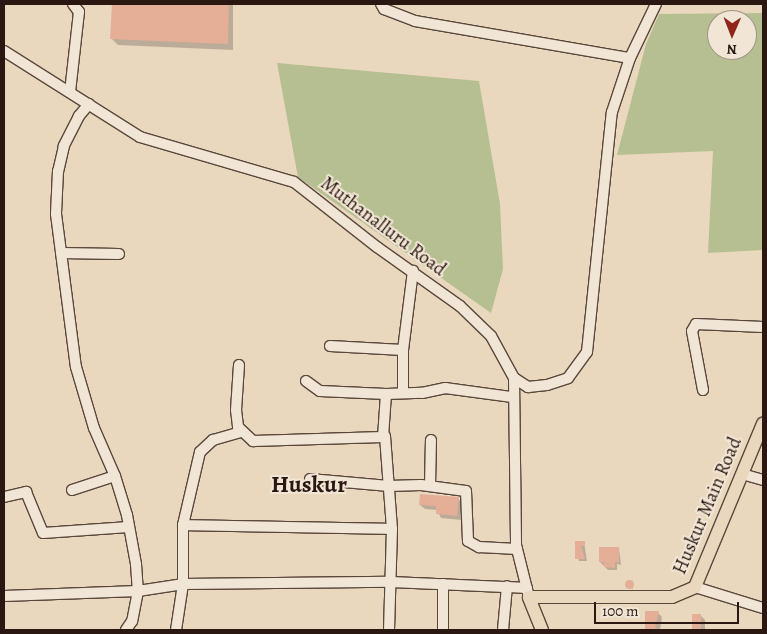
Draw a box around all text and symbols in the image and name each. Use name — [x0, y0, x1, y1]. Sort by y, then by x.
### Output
north arrow — [707, 10, 757, 60]
text: N — [726, 40, 737, 59]
street label: Muthanalluru Road — [316, 172, 450, 282]
street label: Huskur Main Road — [669, 434, 747, 578]
district label: Huskur — [271, 471, 347, 499]
scale bar — [597, 592, 742, 624]
text: 100 m — [602, 601, 639, 621]

